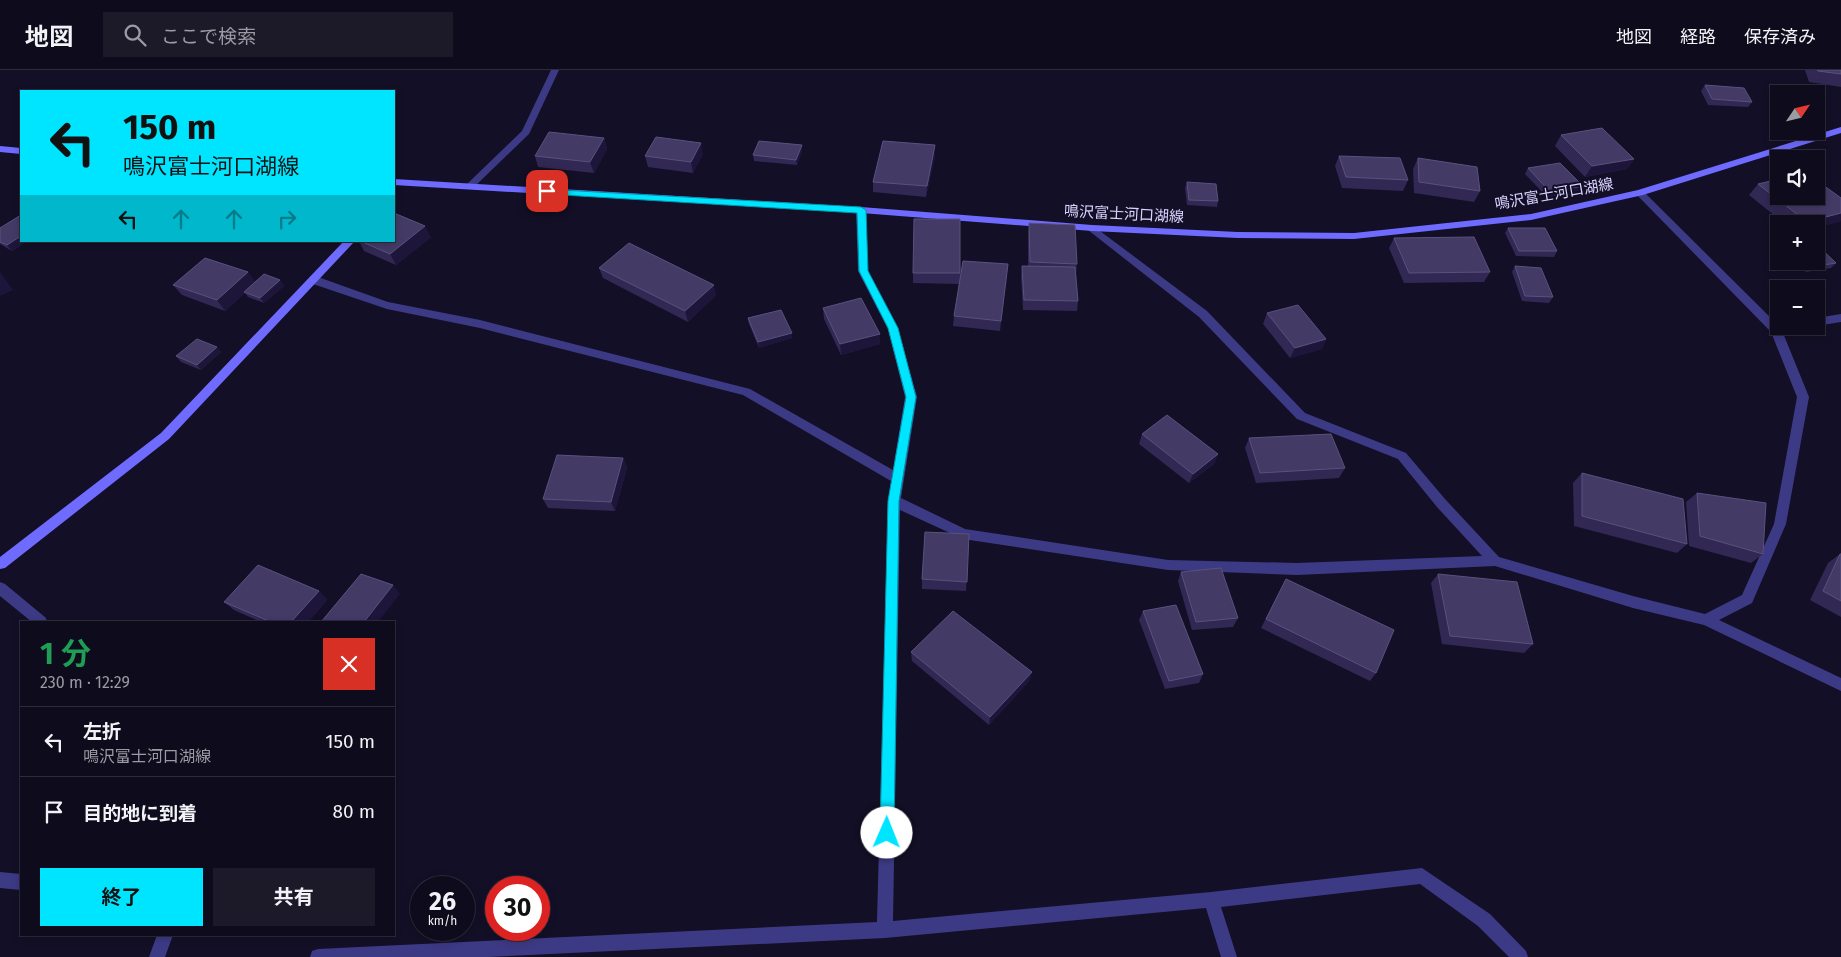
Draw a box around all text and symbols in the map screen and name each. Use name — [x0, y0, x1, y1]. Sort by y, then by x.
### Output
search box — [103, 12, 453, 57]
icon: search — [121, 21, 149, 49]
text: 地図 — [25, 23, 73, 51]
text: ここで検索 — [161, 25, 256, 48]
text: 地図 — [1616, 26, 1652, 48]
text: 経路 — [1680, 26, 1716, 48]
text: 保存済み — [1744, 26, 1816, 48]
north arrow — [1770, 85, 1825, 140]
map controls — [1770, 85, 1825, 335]
text: 150 m — [123, 106, 216, 148]
icon: left — [40, 110, 105, 175]
button: sound — [1770, 150, 1825, 205]
text: 鳴沢富士河口湖線 — [123, 153, 299, 180]
pin — [526, 170, 568, 212]
street label: 鳴沢富士河口湖線 — [1493, 175, 1615, 213]
icon: arrive — [533, 177, 561, 205]
street label: 鳴沢富士河口湖線 — [1064, 202, 1184, 226]
icon: left — [114, 205, 142, 233]
icon: ahead — [167, 205, 195, 233]
icon: ahead — [220, 205, 248, 233]
icon: right — [273, 205, 301, 233]
button: + — [1770, 215, 1825, 270]
button: − — [1770, 280, 1825, 335]
text: 1 分 — [40, 636, 91, 672]
button: close — [323, 638, 375, 690]
text: 230 m · 12:29 — [40, 673, 130, 692]
text: 左折 — [83, 720, 121, 743]
icon: left — [40, 728, 68, 756]
text: 150 m — [325, 730, 375, 753]
text: 鳴沢富士河口湖線 — [83, 747, 211, 766]
icon: arrive — [40, 798, 68, 826]
text: 80 m — [333, 800, 375, 823]
text: 目的地に到着 — [83, 802, 197, 825]
position arrow — [860, 806, 912, 858]
button: 終了 — [40, 868, 203, 926]
button: 共有 — [213, 868, 375, 926]
speed limit sign: 30 — [485, 876, 550, 941]
text: 26 — [429, 887, 456, 917]
text: km/h — [428, 914, 457, 928]

